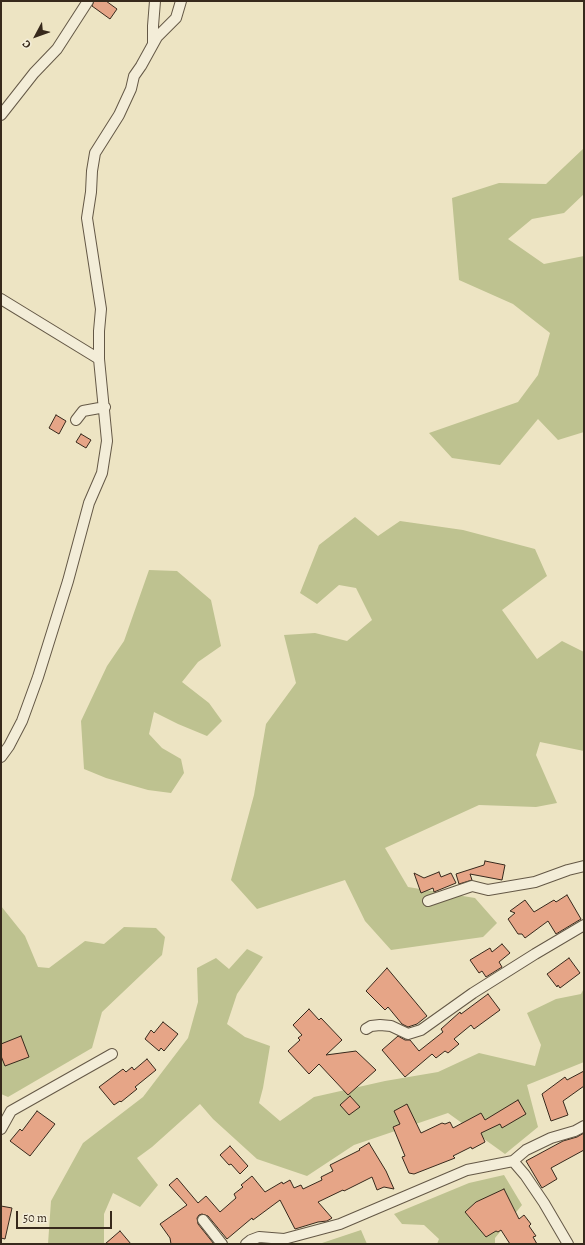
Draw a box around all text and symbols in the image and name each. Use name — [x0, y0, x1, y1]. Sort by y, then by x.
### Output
north arrow — [16, 16, 56, 56]
text: С — [19, 37, 34, 52]
scale bar — [18, 1203, 114, 1229]
text: 50 m — [23, 1210, 47, 1226]

